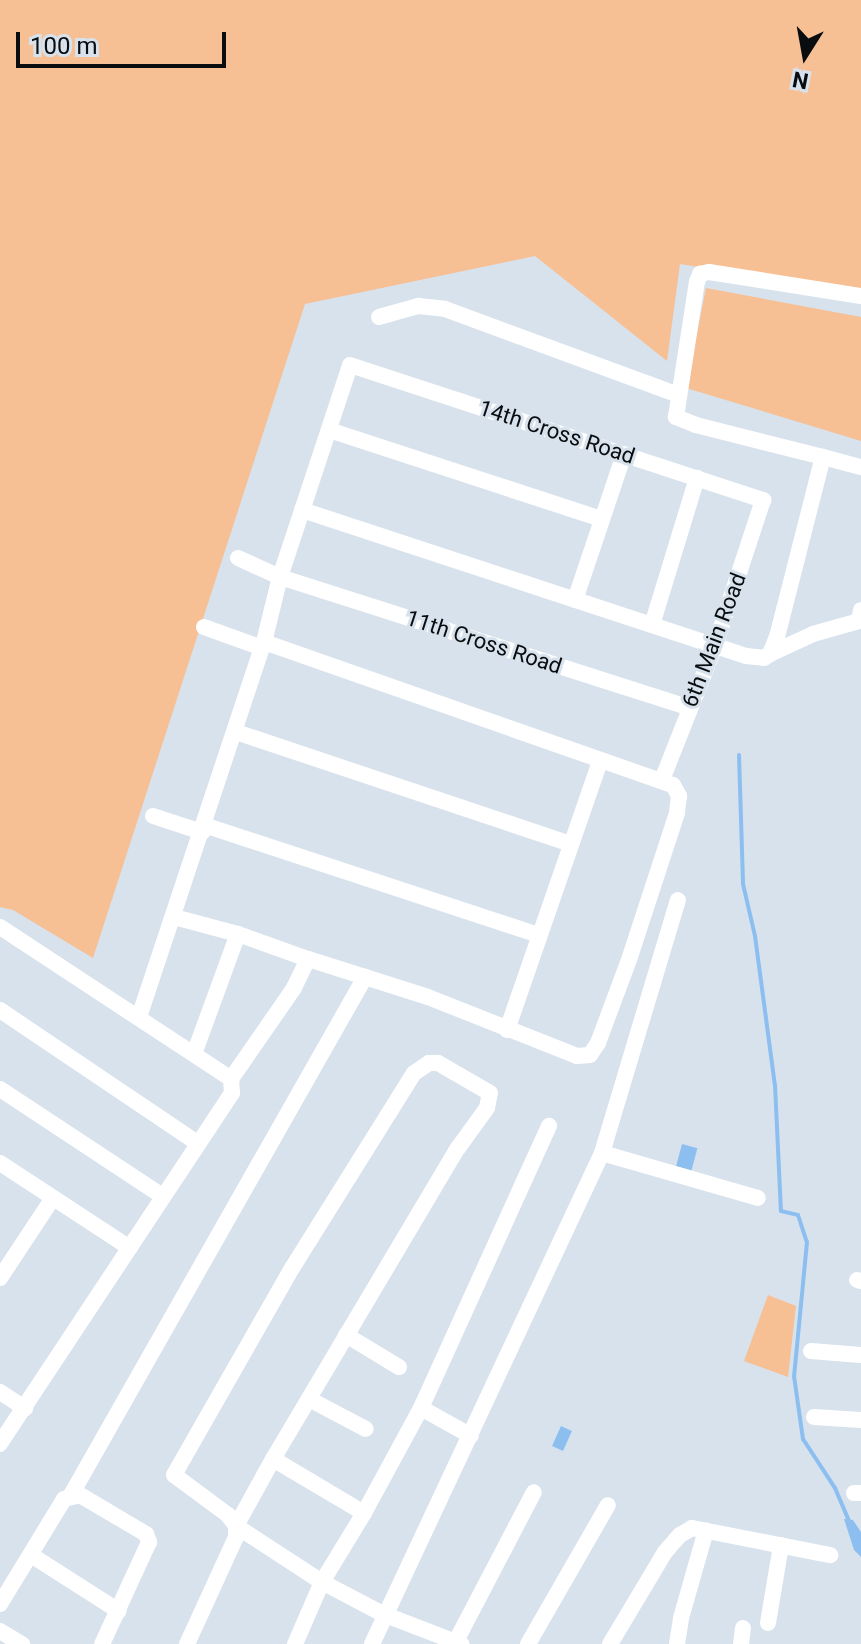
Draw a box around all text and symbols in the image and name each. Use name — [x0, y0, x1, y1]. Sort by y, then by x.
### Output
scale bar — [20, 16, 230, 66]
north arrow — [765, 16, 845, 96]
text: 100 m — [30, 32, 97, 60]
text: N — [790, 66, 810, 94]
street label: 14th Cross Road — [476, 394, 638, 470]
street label: 6th Main Road — [676, 569, 752, 711]
street label: 11th Cross Road — [403, 604, 565, 680]

